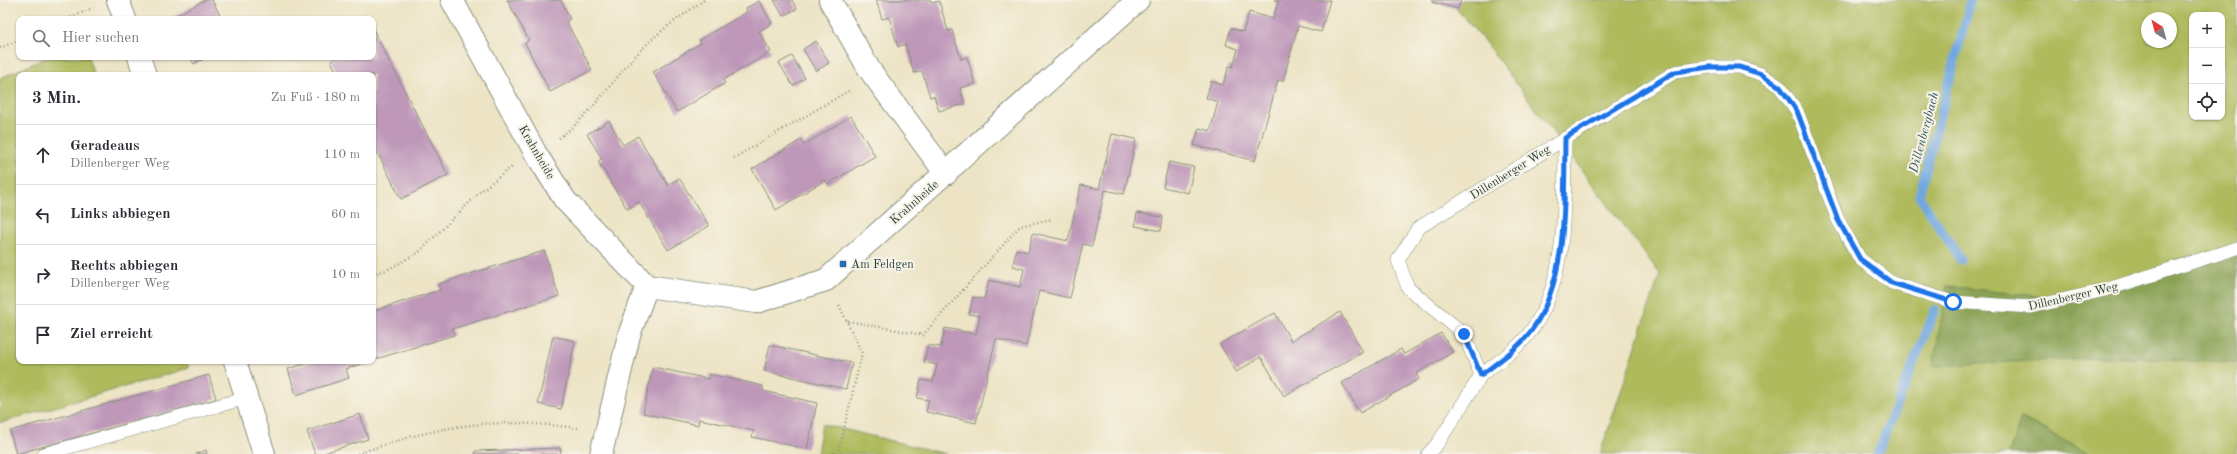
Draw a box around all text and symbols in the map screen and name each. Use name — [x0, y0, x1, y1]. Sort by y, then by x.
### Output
north arrow — [2141, 12, 2177, 48]
map controls — [2189, 12, 2225, 120]
button: + — [2189, 12, 2225, 48]
search box — [16, 16, 376, 60]
icon: search — [30, 27, 52, 49]
text: Hier suchen — [62, 31, 139, 46]
button: − — [2189, 48, 2225, 84]
button: locate — [2189, 84, 2225, 120]
text: 3 Min. — [32, 90, 81, 107]
water label: Dillenbergbach — [1907, 90, 1942, 175]
text: Zu Fuß · 180 m — [271, 91, 360, 104]
street label: Krahnheide — [516, 124, 557, 182]
text: Geradeaus — [70, 139, 139, 154]
street label: Dillenberger Weg — [1469, 143, 1553, 202]
icon: ahead — [32, 144, 54, 166]
text: 110 m — [323, 148, 360, 161]
text: Dillenberger Weg — [70, 157, 169, 170]
street label: Krahnheide — [888, 178, 942, 227]
icon: left — [32, 204, 54, 226]
text: Links abbiegen — [70, 207, 171, 222]
text: 60 m — [331, 208, 360, 221]
text: Rechts abbiegen — [70, 259, 178, 274]
marker: Am Feldgen — [838, 259, 848, 269]
place label: Am Feldgen — [851, 259, 914, 271]
icon: right — [32, 264, 54, 286]
text: 10 m — [331, 268, 360, 281]
text: Dillenberger Weg — [70, 277, 169, 290]
street label: Dillenberger Weg — [2027, 281, 2120, 313]
route start — [1944, 293, 1962, 311]
icon: arrive — [32, 324, 54, 346]
route end — [1455, 325, 1473, 343]
text: Ziel erreicht — [70, 327, 153, 342]

